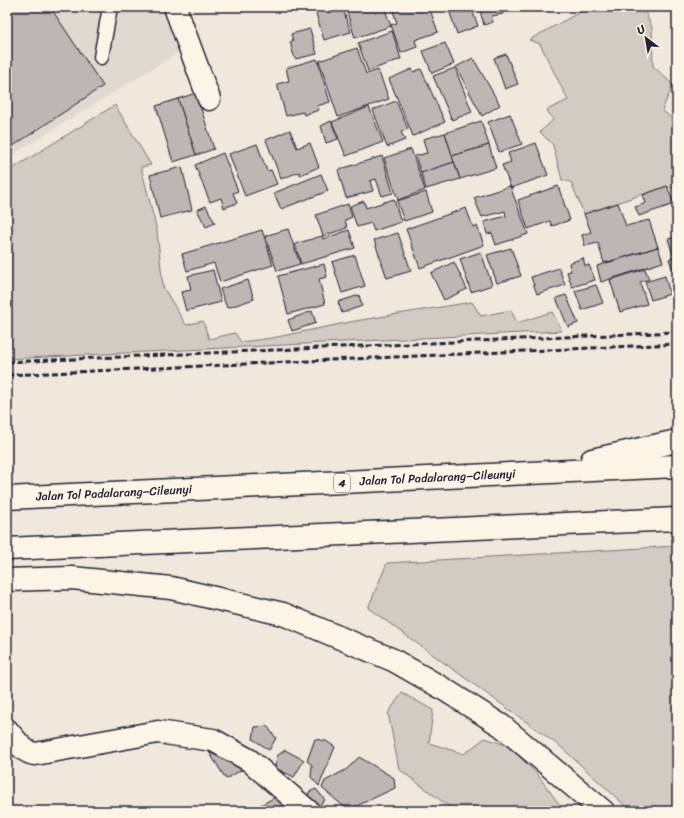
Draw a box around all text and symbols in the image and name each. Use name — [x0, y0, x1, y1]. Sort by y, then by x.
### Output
north arrow — [626, 18, 666, 58]
text: U — [633, 19, 650, 40]
street label: Jalan Tol Padalarang–Cileunyi — [358, 463, 517, 492]
road number: 4 — [334, 474, 350, 492]
street label: Jalan Tol Padalarang–Cileunyi — [34, 478, 193, 508]

